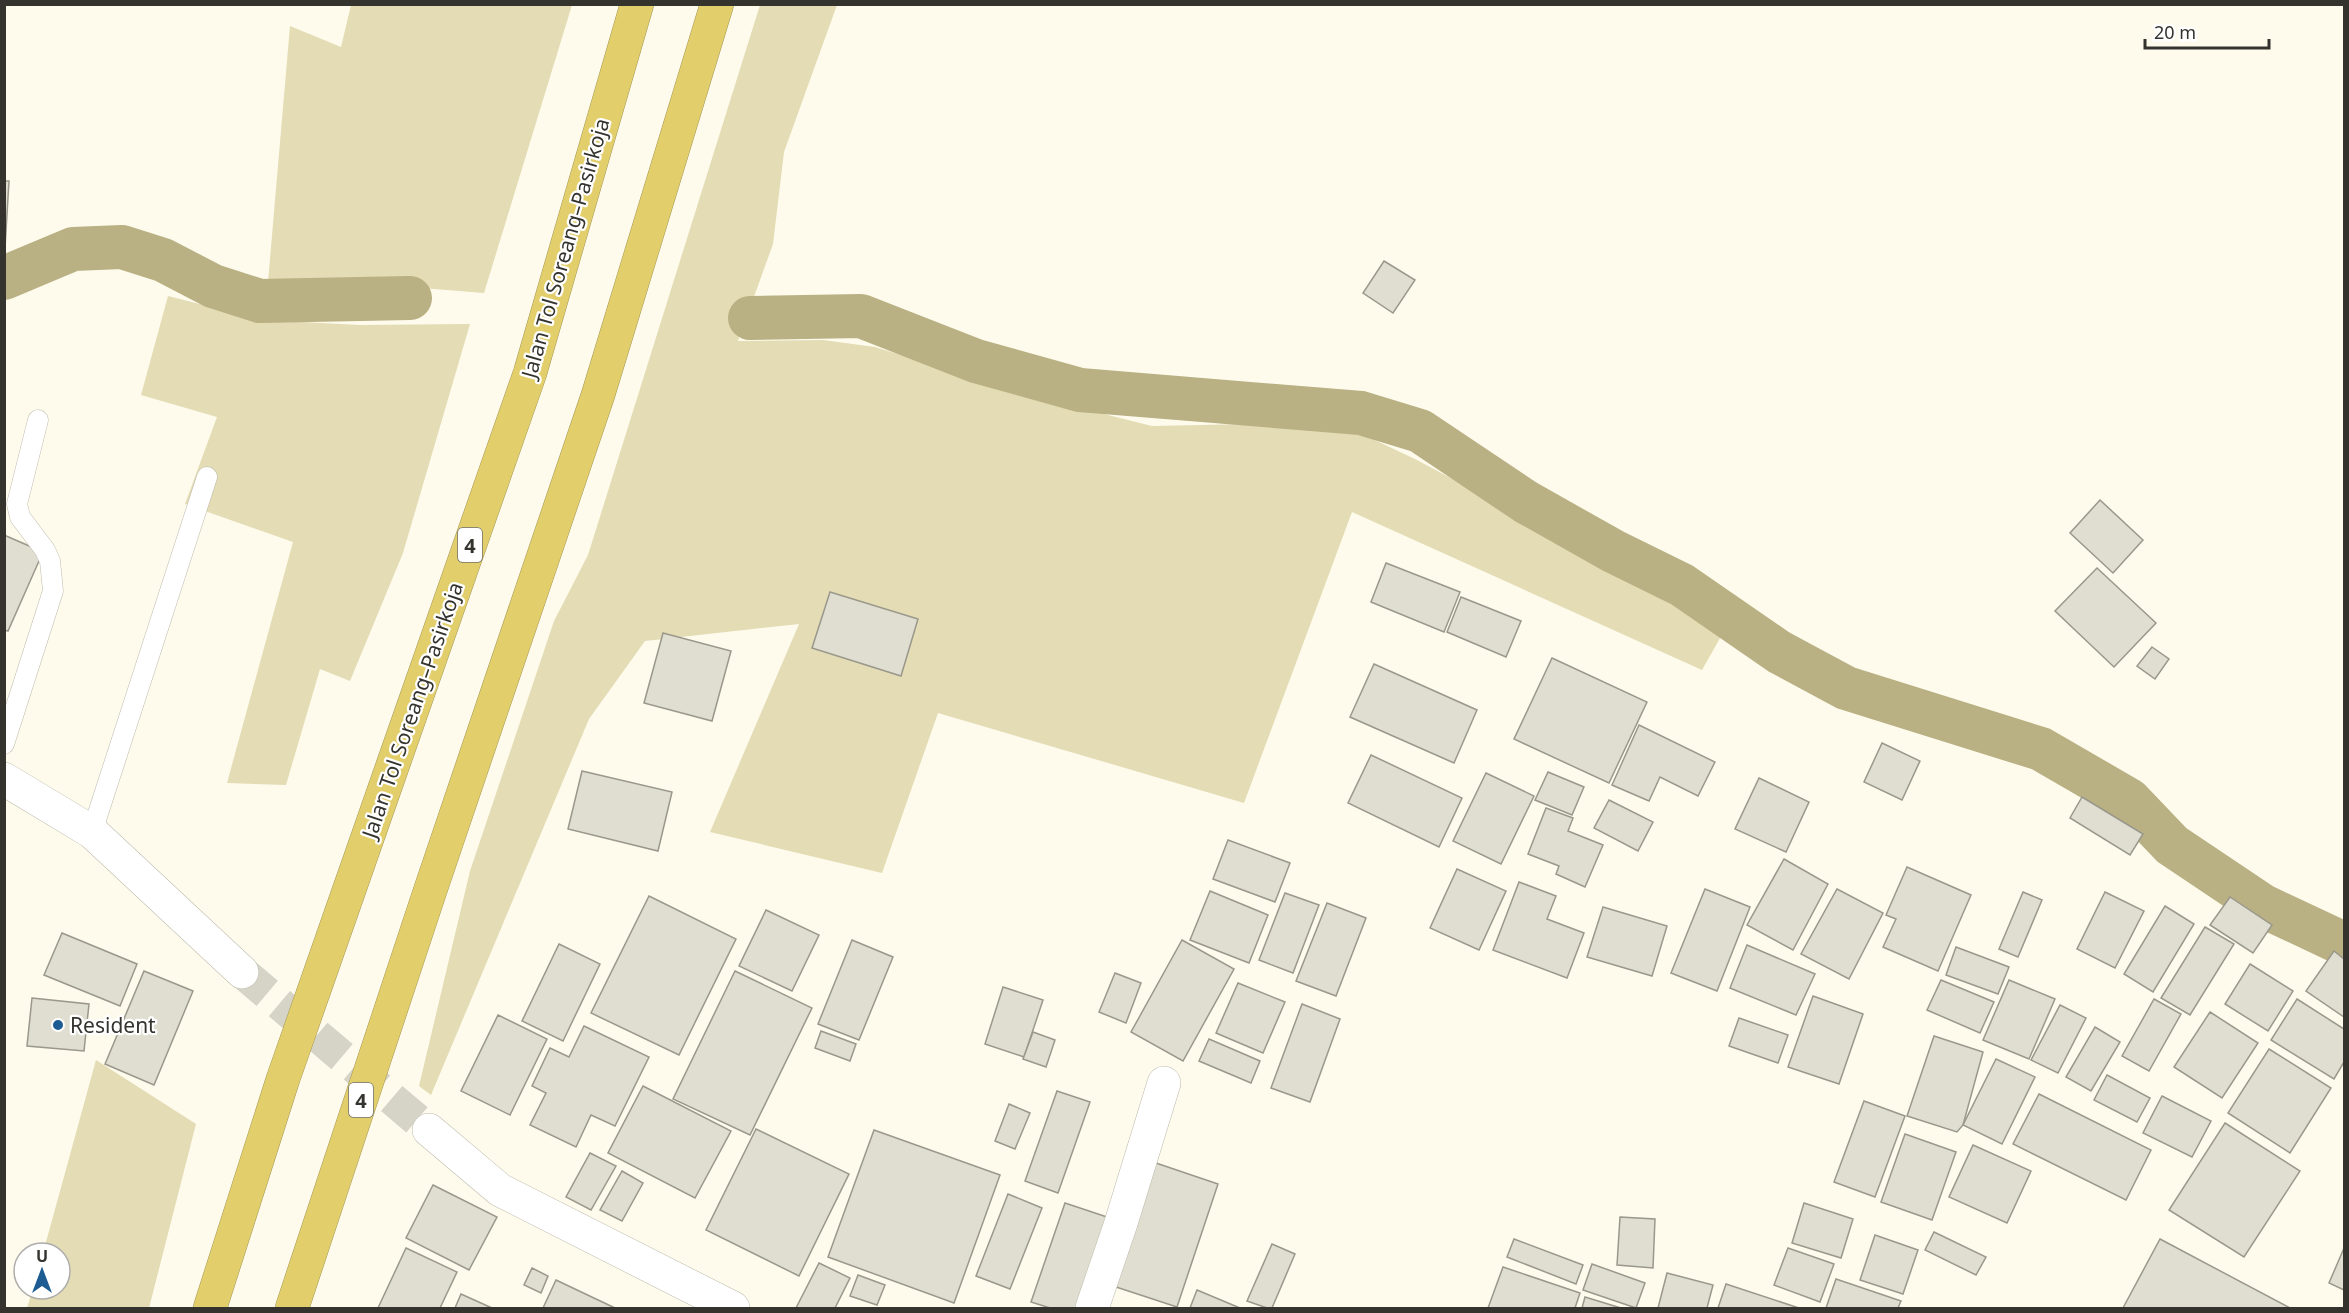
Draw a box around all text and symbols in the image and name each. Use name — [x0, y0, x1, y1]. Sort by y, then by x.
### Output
scale bar — [2145, 12, 2270, 50]
text: 20 m — [2154, 20, 2196, 44]
street label: Jalan Tol Soreang–Pasirkoja — [514, 115, 616, 383]
road number: 4 — [458, 528, 482, 562]
street label: Jalan Tol Soreang–Pasirkoja — [354, 578, 469, 844]
place label: Resident — [70, 1011, 156, 1039]
marker: Resident — [51, 1018, 65, 1032]
road number: 4 — [349, 1083, 373, 1117]
north arrow — [12, 1241, 72, 1301]
text: U — [36, 1245, 48, 1267]

